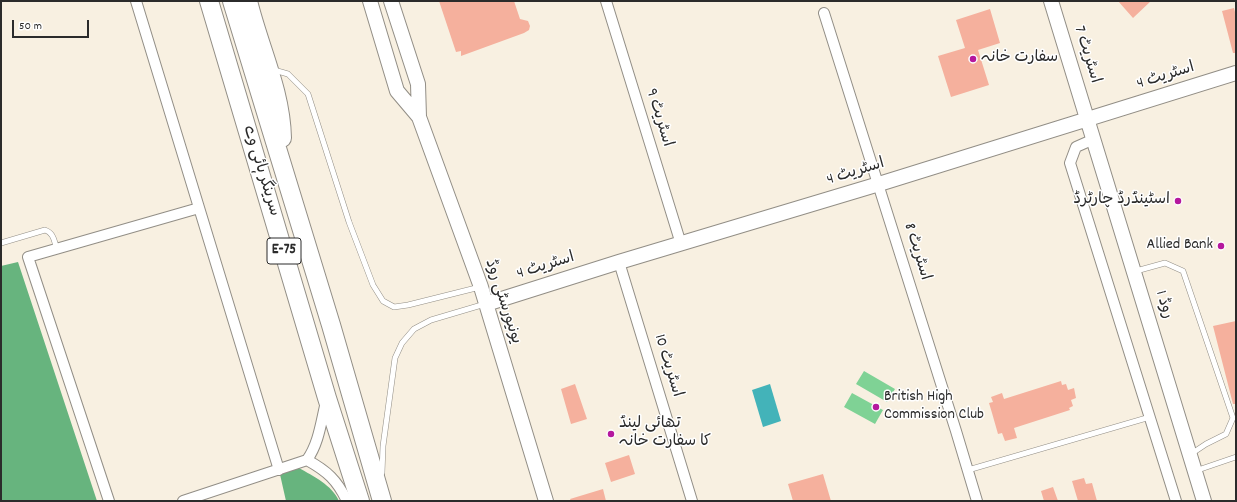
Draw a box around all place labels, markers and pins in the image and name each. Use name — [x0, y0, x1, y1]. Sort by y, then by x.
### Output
place label: سفارت خانہ — [981, 49, 1058, 69]
marker: سفارت خانہ — [968, 54, 978, 64]
place label: اسٹینڈرڈ چارٹرڈ — [1073, 191, 1170, 211]
marker: اسٹینڈرڈ چارٹرڈ — [1173, 196, 1183, 206]
place label: Allied Bank — [1146, 236, 1213, 256]
marker: Allied Bank — [1216, 241, 1226, 251]
place label: British High Commission Club — [884, 388, 984, 426]
marker: British High Commission Club — [871, 402, 881, 412]
place label: تھائی لینڈ کا سفارت خانہ — [619, 415, 711, 453]
marker: تھائی لینڈ کا سفارت خانہ — [606, 429, 616, 439]

